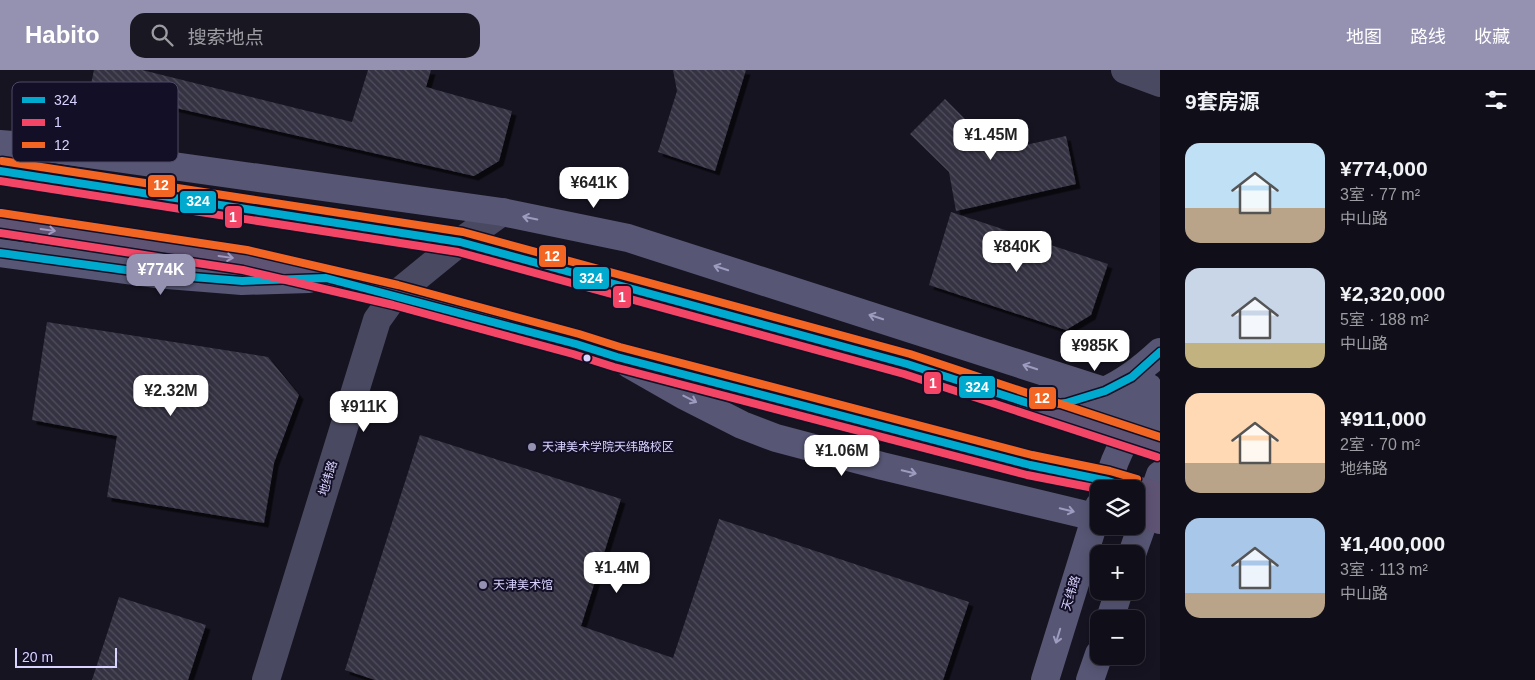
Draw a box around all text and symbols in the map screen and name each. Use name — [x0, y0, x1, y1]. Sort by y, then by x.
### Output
search box — [130, 13, 480, 58]
text: Habito — [25, 21, 100, 48]
icon: search — [148, 21, 176, 49]
text: 搜索地点 — [188, 27, 264, 48]
text: 地图 — [1346, 27, 1382, 47]
text: 路线 — [1410, 27, 1446, 47]
text: 收藏 — [1474, 27, 1510, 47]
legend — [12, 82, 178, 162]
icon: filters — [1482, 86, 1510, 114]
text: 9套房源 — [1185, 90, 1260, 113]
text: 324 — [54, 92, 78, 108]
text: 1 — [54, 114, 62, 130]
pin: ¥1.45M — [950, 118, 1032, 161]
text: ¥1.45M — [964, 126, 1018, 143]
text: 12 — [54, 137, 70, 153]
text: ¥774,000 — [1340, 157, 1428, 180]
icon: home — [1225, 163, 1285, 223]
pin: ¥641K — [559, 166, 629, 209]
line badge: 12 — [147, 174, 176, 198]
text: ¥641K — [570, 174, 618, 191]
text: 12 — [153, 177, 169, 193]
text: 3室 · 77 m² — [1340, 186, 1420, 203]
line badge: 324 — [179, 190, 217, 214]
text: 324 — [186, 193, 210, 209]
line badge: 1 — [224, 205, 243, 229]
text: 1 — [229, 209, 237, 225]
text: 中山路 — [1340, 210, 1388, 227]
one-way arrow — [523, 212, 539, 222]
one-way arrow — [40, 226, 56, 236]
pin: ¥840K — [982, 230, 1052, 273]
text: ¥840K — [993, 238, 1041, 255]
line badge: 12 — [538, 244, 567, 268]
text: 12 — [544, 248, 560, 264]
one-way arrow — [218, 252, 234, 262]
pin: ¥774K — [126, 254, 196, 296]
text: ¥774K — [137, 261, 185, 278]
one-way arrow — [713, 262, 729, 272]
line badge: 324 — [572, 266, 610, 290]
text: 324 — [579, 270, 603, 286]
text: ¥2,320,000 — [1340, 282, 1445, 305]
line badge: 1 — [612, 285, 632, 309]
icon: home — [1225, 288, 1285, 348]
text: 1 — [618, 289, 626, 305]
text: 5室 · 188 m² — [1340, 311, 1429, 328]
one-way arrow — [868, 312, 884, 322]
pin: ¥985K — [1060, 330, 1130, 372]
text: 中山路 — [1340, 335, 1388, 352]
text: ¥985K — [1071, 337, 1119, 354]
unlabelled marker — [582, 353, 592, 363]
one-way arrow — [1023, 362, 1039, 372]
line badge: 1 — [923, 371, 942, 395]
pin: ¥2.32M — [130, 374, 212, 417]
text: 1 — [929, 375, 937, 391]
line badge: 324 — [958, 375, 996, 399]
text: 324 — [965, 379, 989, 395]
text: ¥2.32M — [144, 382, 198, 399]
line badge: 12 — [1028, 386, 1057, 410]
pin: ¥911K — [329, 390, 399, 433]
text: 12 — [1034, 390, 1050, 406]
one-way arrow — [682, 394, 697, 404]
text: ¥911K — [341, 398, 387, 415]
text: ¥911,000 — [1340, 407, 1426, 430]
icon: home — [1225, 413, 1285, 473]
pin: ¥1.06M — [801, 434, 883, 477]
text: 2室 · 70 m² — [1340, 436, 1420, 453]
place label: 天津美术学院天纬路校区 — [542, 440, 674, 454]
marker: 天津美术学院天纬路校区 — [526, 441, 538, 453]
text: ¥1.06M — [815, 442, 869, 459]
street label: 地纬路 — [316, 459, 340, 497]
text: 地纬路 — [1340, 460, 1388, 477]
one-way arrow — [901, 468, 917, 477]
map controls — [1090, 480, 1145, 665]
button: layers — [1090, 480, 1145, 535]
one-way arrow — [1059, 506, 1075, 515]
text: ¥1,400,000 — [1340, 532, 1445, 555]
icon: home — [1225, 538, 1285, 598]
button: + — [1090, 545, 1145, 600]
pin: ¥1.4M — [582, 552, 652, 594]
text: ¥1.4M — [595, 559, 639, 576]
text: 3室 · 113 m² — [1340, 561, 1428, 578]
street label: 天纬路 — [1059, 574, 1083, 612]
place label: 天津美术馆 — [493, 578, 553, 592]
marker: 天津美术馆 — [477, 579, 489, 591]
text: 中山路 — [1340, 585, 1388, 602]
button: − — [1090, 610, 1145, 665]
one-way arrow — [1053, 628, 1063, 644]
scale bar — [15, 645, 118, 668]
text: 20 m — [22, 649, 53, 665]

